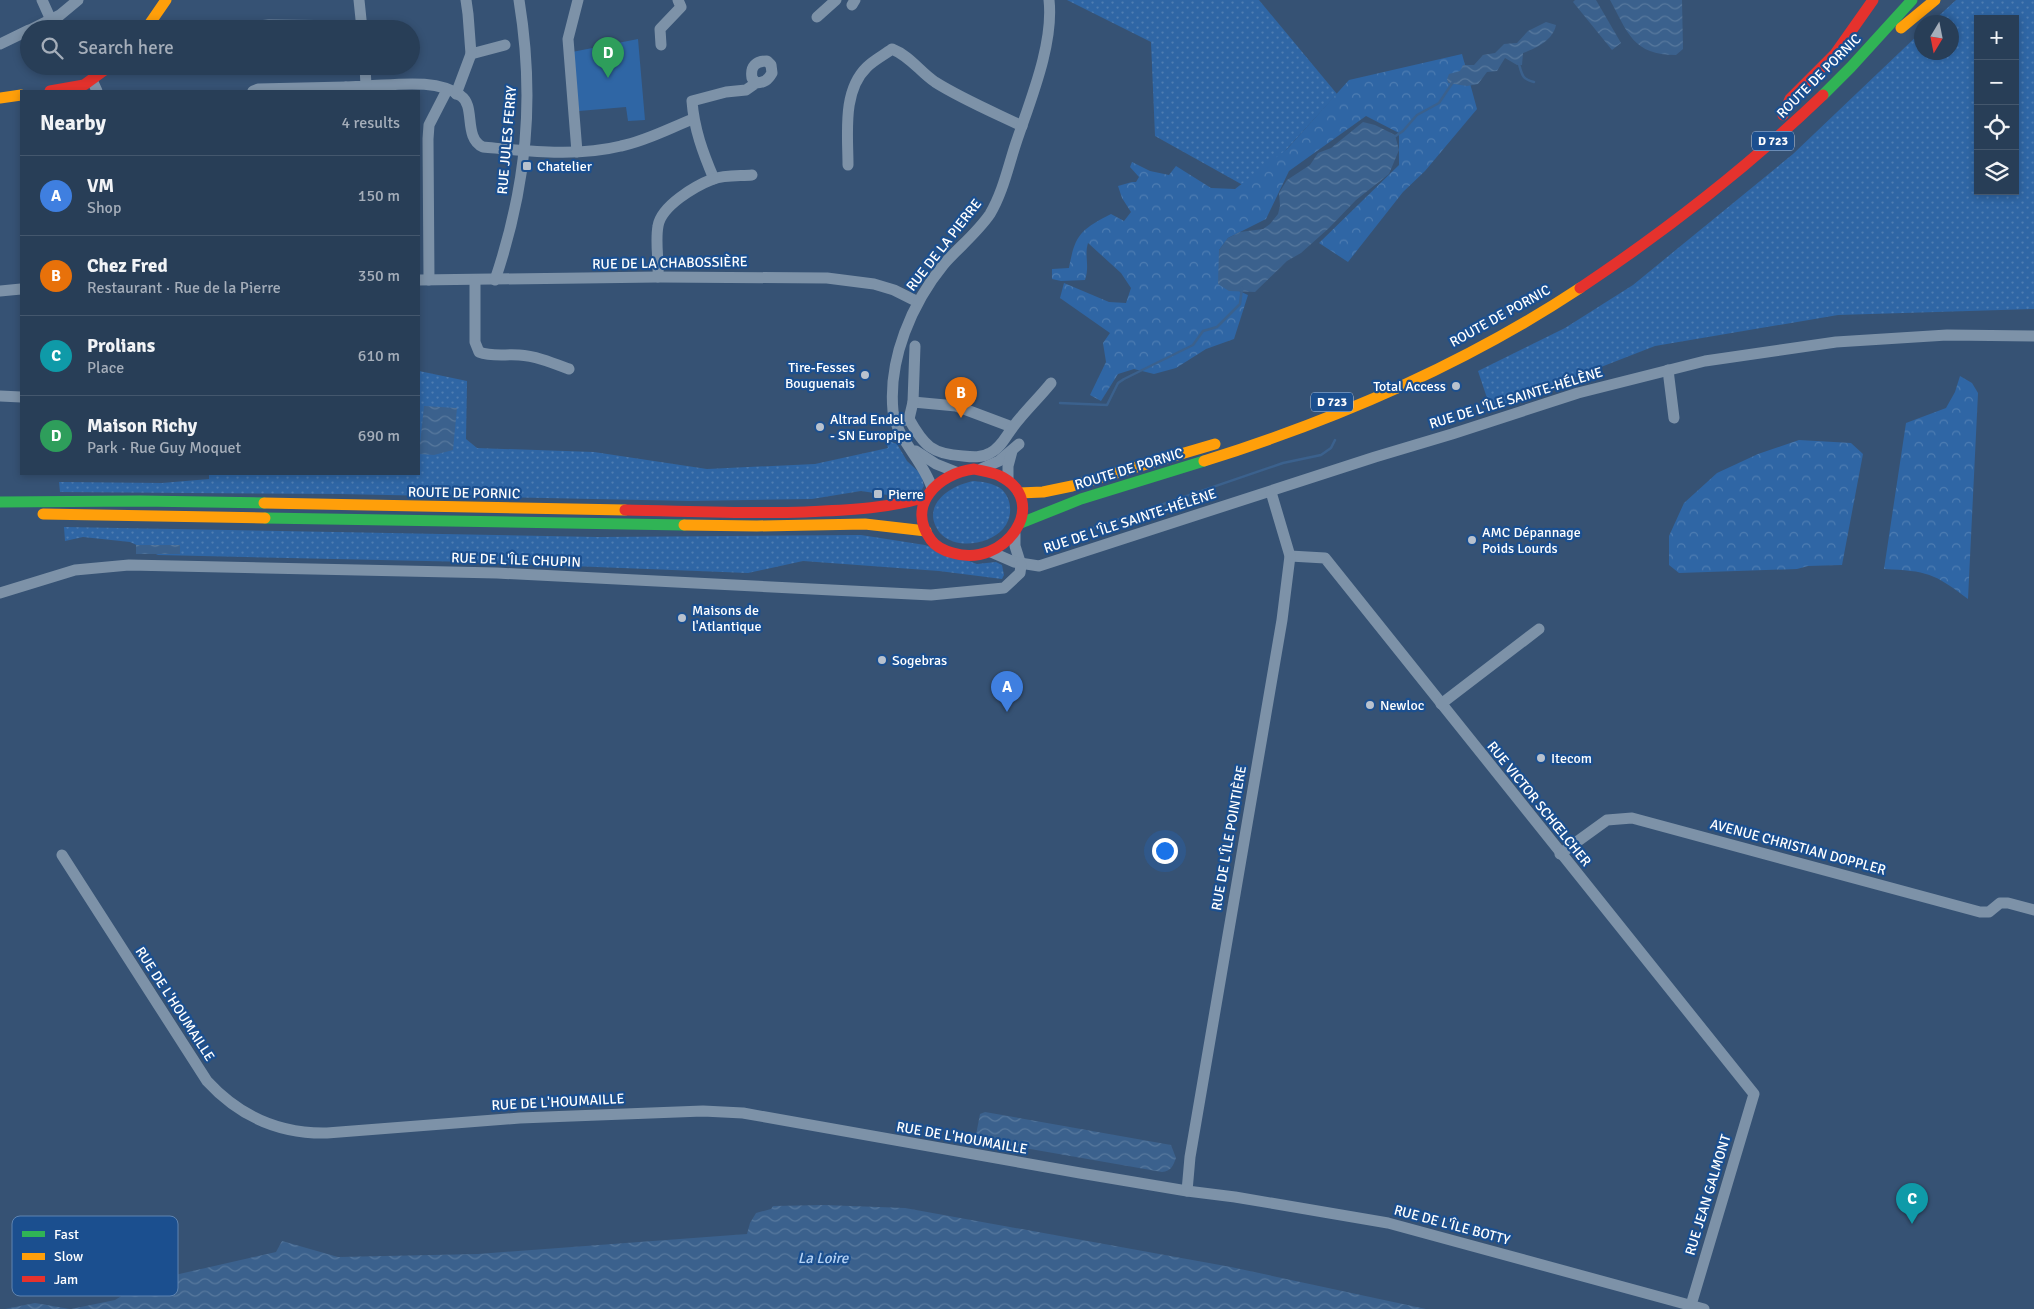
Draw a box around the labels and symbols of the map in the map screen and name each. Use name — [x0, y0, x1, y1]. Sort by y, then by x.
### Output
north arrow — [1914, 15, 1959, 60]
street label: ROUTE DE PORNIC — [1773, 30, 1865, 122]
pin: D — [592, 37, 624, 78]
street label: RUE JULES FERRY — [494, 85, 520, 195]
road number: D 723 — [1752, 132, 1794, 150]
place label: Chatelier — [537, 158, 593, 175]
marker: Chatelier — [521, 160, 533, 172]
street label: RUE DE LA PIERRE — [903, 196, 985, 294]
street label: RUE DE LA CHABOSSIÈRE — [592, 253, 748, 273]
street label: ROUTE DE PORNIC — [1447, 281, 1553, 351]
place label: Tire-Fesses Bouguenais — [785, 359, 855, 392]
street label: RUE DE L'ÎLE SAINTE-HÉLÈNE — [1427, 363, 1605, 433]
marker: Tire-Fesses Bouguenais — [859, 369, 871, 381]
pin: B — [945, 377, 977, 418]
place label: Total Access — [1373, 378, 1446, 395]
marker: Total Access — [1450, 380, 1462, 392]
road number: D 723 — [1311, 392, 1353, 412]
place label: Altrad Endel - SN Europipe — [830, 411, 912, 444]
marker: Altrad Endel - SN Europipe — [814, 421, 826, 433]
street label: ROUTE DE PORNIC — [1073, 444, 1185, 494]
street label: ROUTE DE PORNIC — [408, 484, 520, 502]
street label: RUE DE L'ÎLE SAINTE-HÉLÈNE — [1042, 485, 1219, 557]
place label: Pierre — [888, 486, 924, 503]
marker: Pierre — [872, 488, 884, 500]
place label: AMC Dépannage Poids Lourds — [1482, 524, 1581, 557]
marker: AMC Dépannage Poids Lourds — [1466, 534, 1478, 546]
street label: RUE DE L'ÎLE CHUPIN — [451, 549, 581, 571]
place label: Maisons de l'Atlantique — [692, 602, 762, 635]
marker: Maisons de l'Atlantique — [676, 612, 688, 624]
place label: Sogebras — [892, 652, 947, 669]
marker: Sogebras — [876, 654, 888, 666]
pin: A — [991, 671, 1023, 712]
place label: Newloc — [1380, 697, 1425, 714]
marker: Newloc — [1364, 699, 1376, 711]
street label: RUE VICTOR SCHŒLCHER — [1483, 738, 1595, 870]
place label: Itecom — [1551, 750, 1592, 767]
marker: Itecom — [1535, 752, 1547, 764]
street label: RUE DE L'ÎLE POINTIÈRE — [1208, 764, 1250, 912]
street label: AVENUE CHRISTIAN DOPPLER — [1708, 815, 1888, 879]
your location — [1152, 838, 1178, 864]
street label: RUE DE L'HOUMAILLE — [132, 944, 218, 1064]
street label: RUE DE L'HOUMAILLE — [491, 1090, 625, 1114]
street label: RUE DE L'HOUMAILLE — [895, 1118, 1029, 1158]
street label: RUE JEAN GALMONT — [1682, 1132, 1735, 1258]
pin: C — [1896, 1183, 1928, 1224]
street label: RUE DE L'ÎLE BOTTY — [1392, 1201, 1512, 1249]
legend — [12, 1216, 178, 1296]
text: Fast — [54, 1226, 79, 1243]
text: Slow — [54, 1248, 83, 1265]
water label: La Loire — [798, 1249, 850, 1267]
text: Jam — [54, 1271, 78, 1288]

